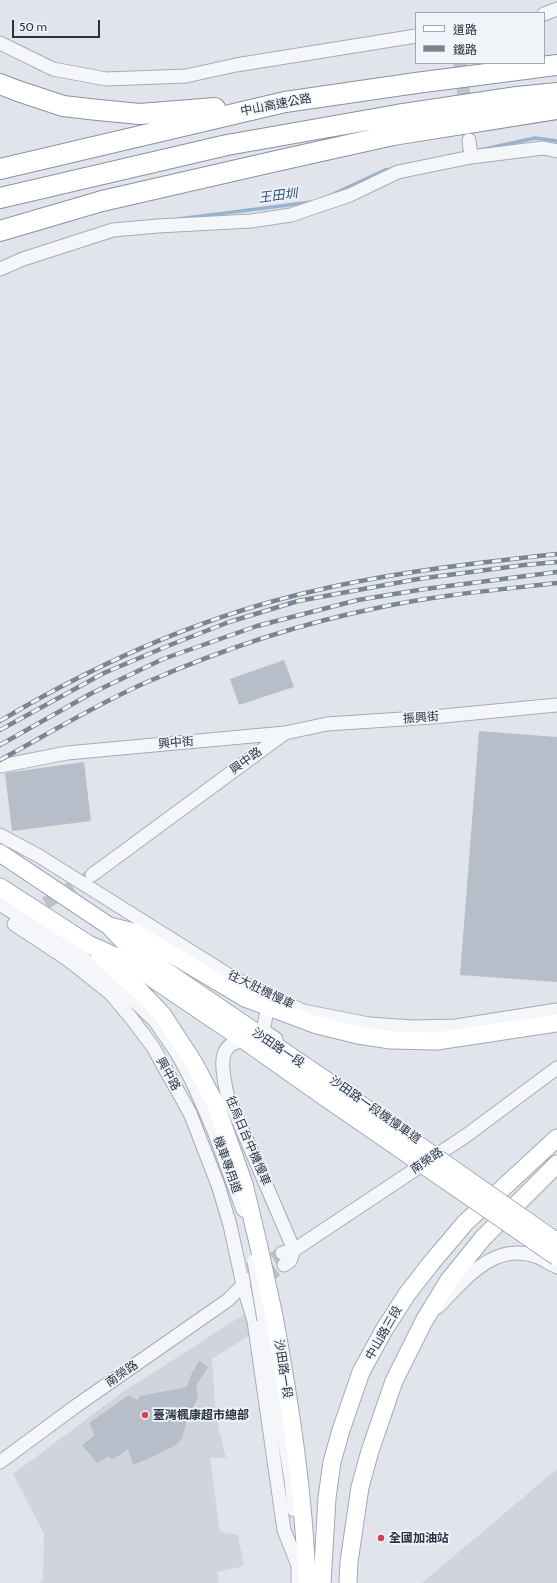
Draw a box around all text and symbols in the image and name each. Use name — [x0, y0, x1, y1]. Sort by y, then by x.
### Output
scale bar — [14, 12, 102, 38]
legend — [415, 12, 545, 64]
text: 50 m — [19, 19, 47, 34]
text: 道路 — [453, 22, 477, 37]
text: 鐵路 — [453, 42, 477, 57]
street label: 中山高速公路 — [239, 91, 313, 119]
water label: 王田圳 — [258, 186, 298, 206]
street label: 振興街 — [403, 710, 439, 726]
street label: 興中街 — [157, 734, 195, 752]
street label: 興中路 — [227, 745, 265, 777]
street label: 往大肚機慢車 — [225, 968, 297, 1012]
street label: 沙田路一段 — [249, 1025, 307, 1071]
street label: 興中路 — [153, 1055, 183, 1093]
street label: 沙田路一段機慢車道 — [327, 1073, 423, 1147]
street label: 往烏日台中機慢車 — [223, 1094, 273, 1188]
street label: 機車專用道 — [210, 1134, 244, 1196]
street label: 南榮路 — [408, 1145, 446, 1177]
street label: 中山路三段 — [363, 1303, 405, 1363]
street label: 沙田路一段 — [271, 1338, 295, 1400]
street label: 南榮路 — [103, 1358, 141, 1390]
place label: 臺灣楓康超市總部 — [153, 1408, 249, 1422]
marker: 臺灣楓康超市總部 — [140, 1410, 150, 1420]
place label: 全國加油站 — [389, 1531, 449, 1545]
marker: 全國加油站 — [376, 1533, 386, 1543]

